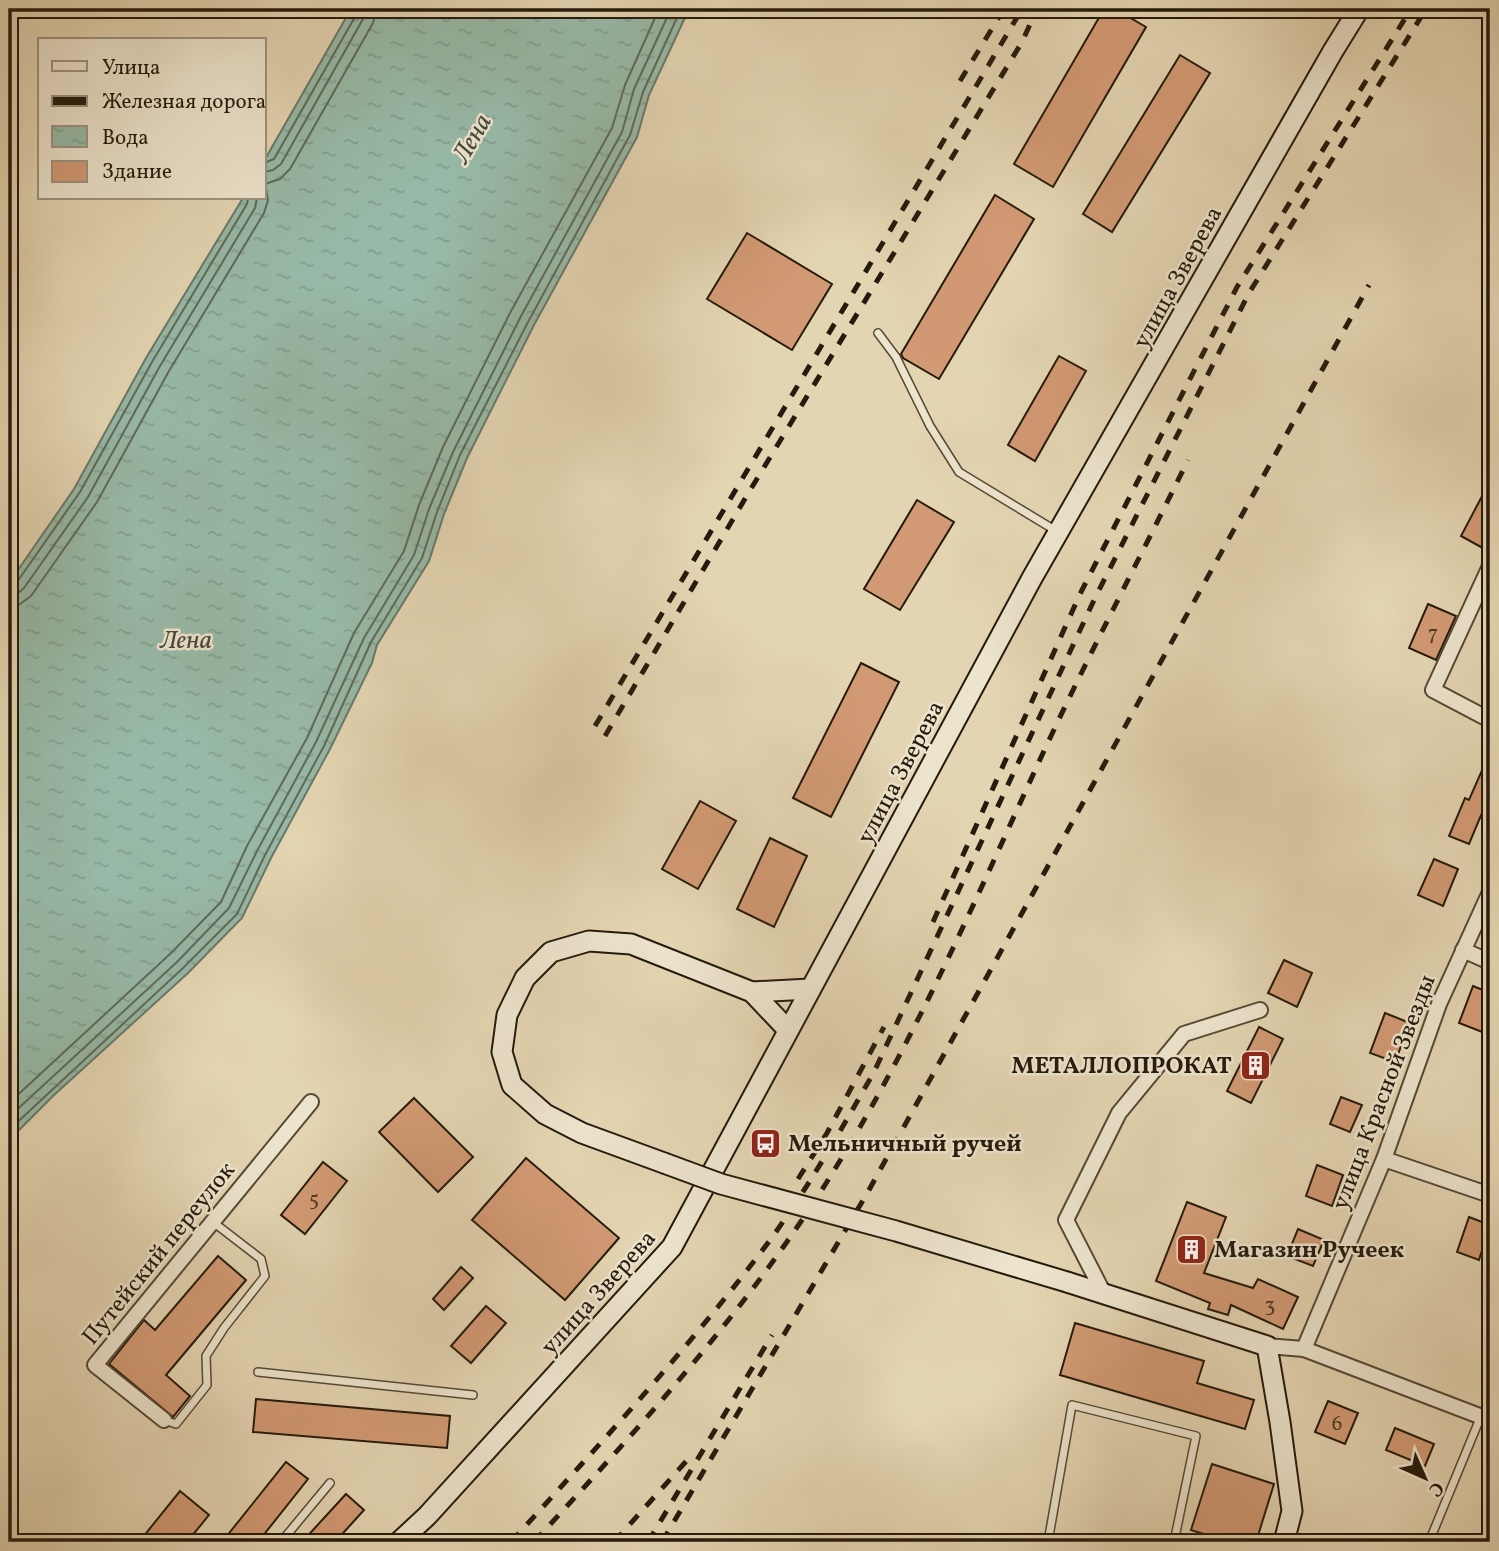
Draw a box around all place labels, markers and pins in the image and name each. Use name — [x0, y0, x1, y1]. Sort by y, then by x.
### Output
building icon: МЕТАЛЛОПРОКАТ — [1238, 1048, 1272, 1082]
place label: МЕТАЛЛОПРОКАТ — [1011, 1050, 1232, 1084]
bus stop icon: Мельничный ручей — [748, 1126, 782, 1160]
place label: Мельничный ручей — [788, 1128, 1022, 1162]
building icon: Магазин Ручеек — [1174, 1232, 1208, 1266]
place label: Магазин Ручеек — [1214, 1234, 1404, 1268]

